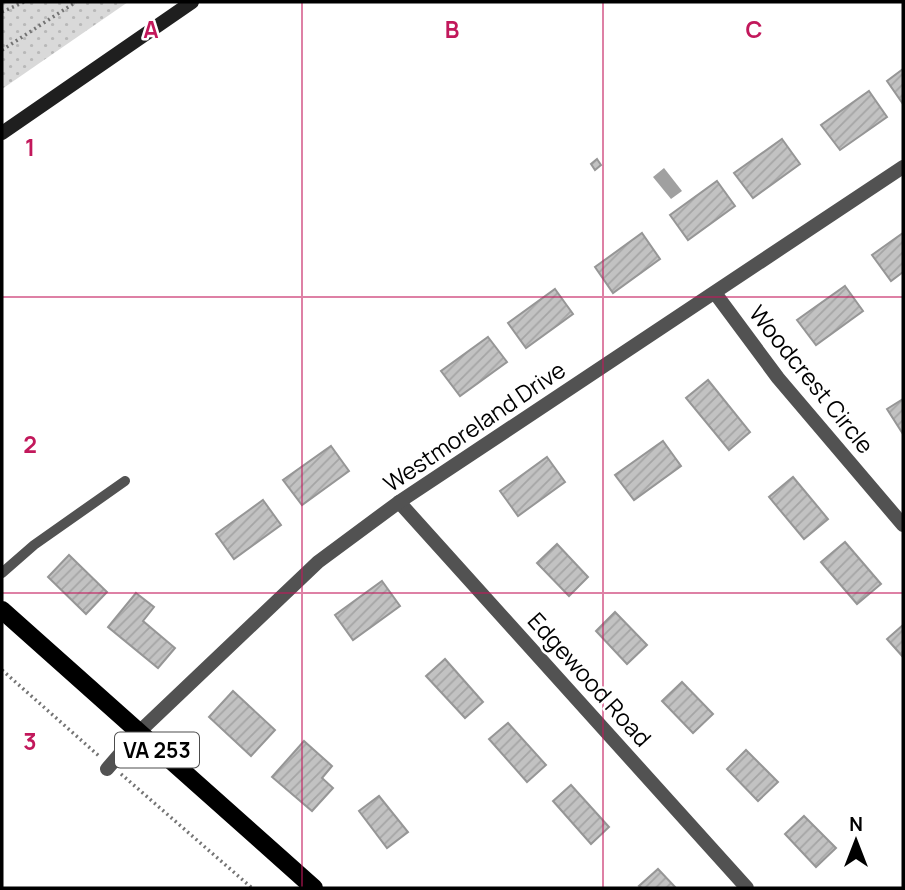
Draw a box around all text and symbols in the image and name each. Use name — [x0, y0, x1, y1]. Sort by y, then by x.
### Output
text: A — [143, 13, 159, 45]
text: B — [445, 13, 459, 45]
text: C — [746, 13, 763, 45]
text: 1 — [25, 131, 35, 163]
street label: Woodcrest Circle — [742, 298, 882, 460]
street label: Westmoreland Drive — [377, 353, 571, 499]
text: 2 — [23, 428, 37, 460]
street label: Edgewood Road — [521, 605, 659, 753]
text: 3 — [23, 725, 37, 757]
road number: VA 253 — [115, 732, 199, 768]
north arrow — [821, 806, 891, 876]
text: N — [849, 811, 863, 837]

